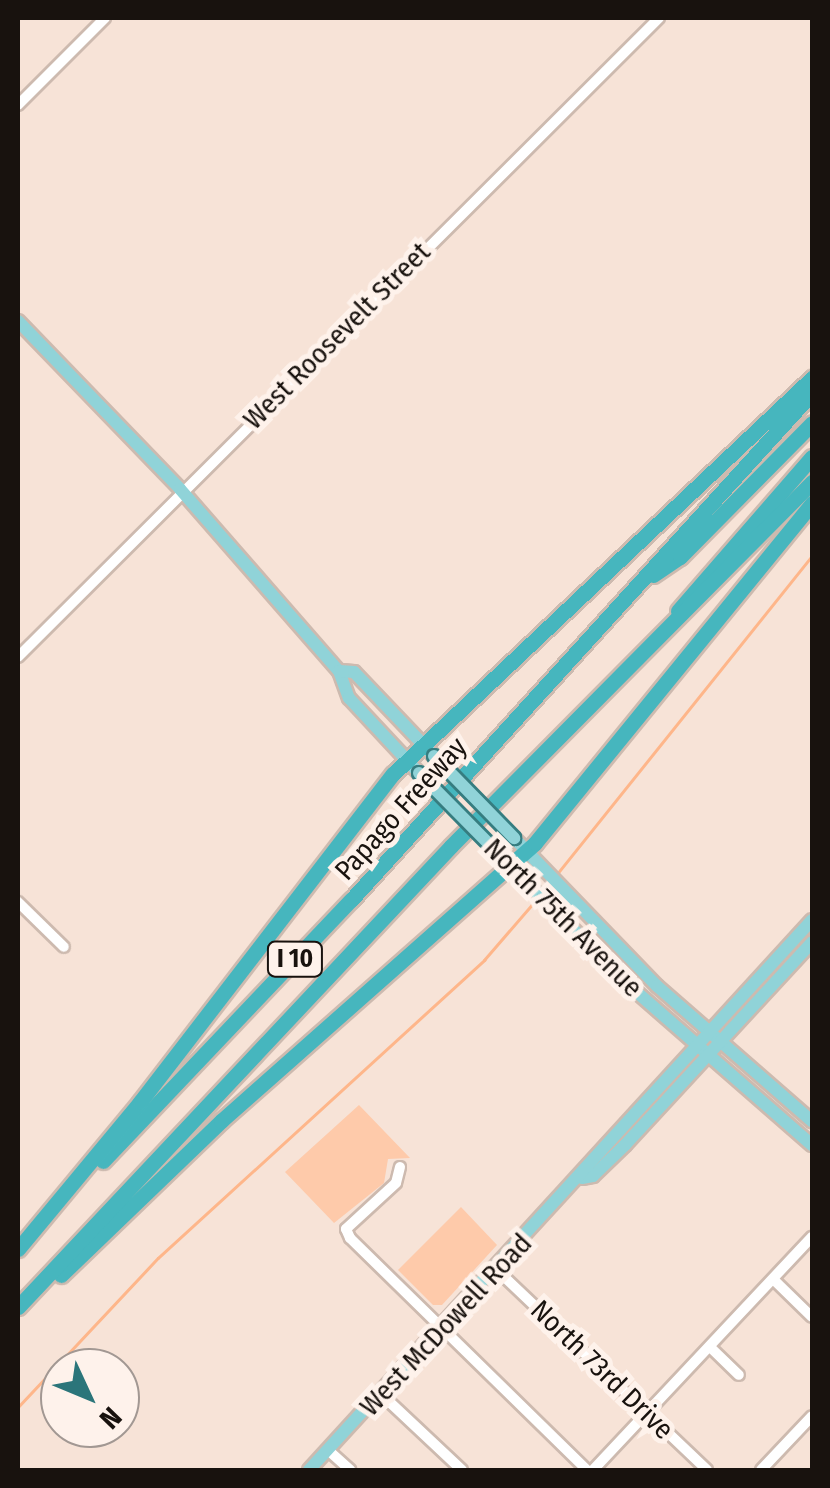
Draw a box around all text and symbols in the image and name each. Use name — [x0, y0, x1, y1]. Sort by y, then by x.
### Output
street label: West Roosevelt Street — [237, 236, 437, 436]
street label: Papago Freeway — [328, 731, 474, 887]
street label: North 75th Avenue — [477, 832, 649, 1004]
road number: I 10 — [265, 939, 325, 979]
street label: West McDowell Road — [353, 1227, 539, 1423]
street label: North 73rd Drive — [524, 1293, 680, 1447]
north arrow — [40, 1348, 140, 1448]
text: N — [93, 1400, 128, 1435]

